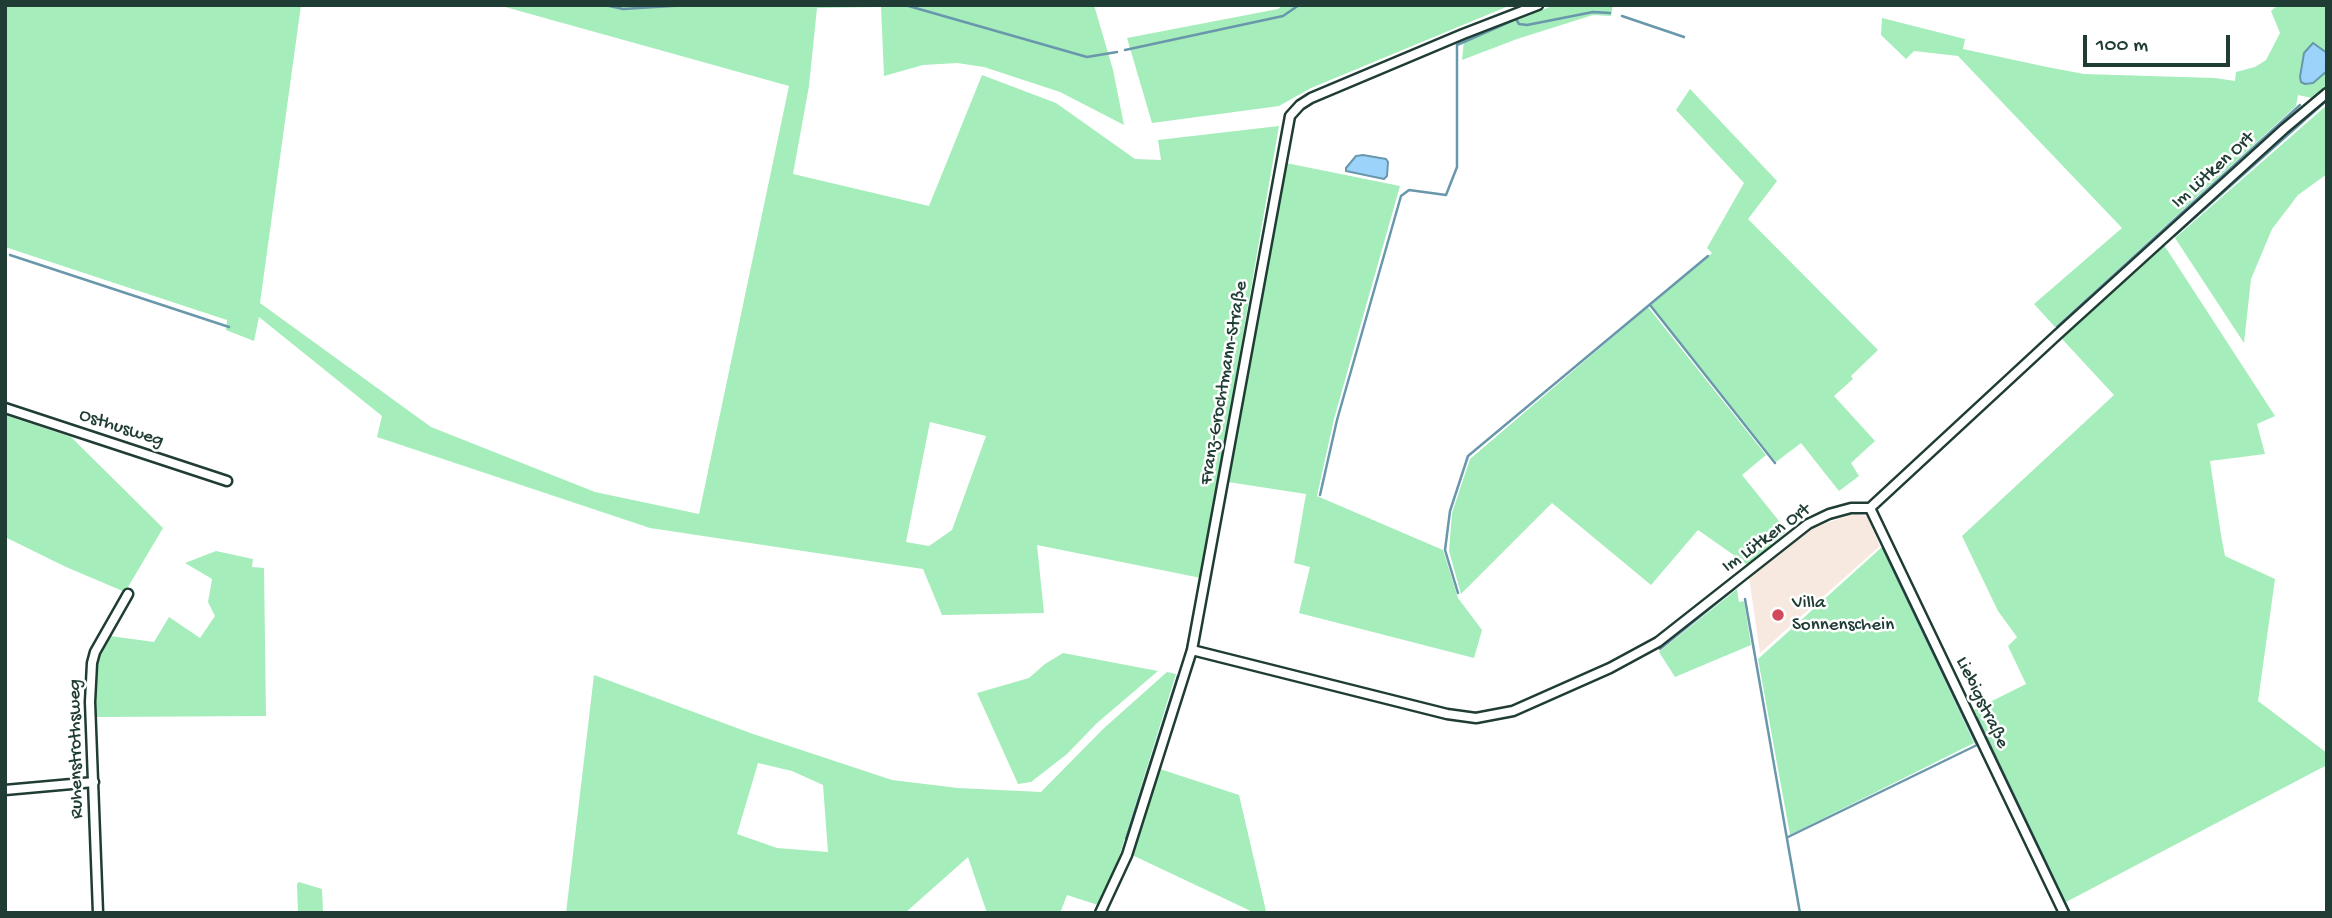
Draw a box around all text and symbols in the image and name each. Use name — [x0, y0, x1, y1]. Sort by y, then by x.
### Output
scale bar — [2087, 21, 2234, 65]
text: 100 m — [2096, 34, 2148, 59]
street label: Im Lütken Ort — [2168, 128, 2260, 214]
street label: Franz-Grochtmann-Straße — [1196, 279, 1254, 487]
street label: Osthusweg — [76, 405, 166, 453]
street label: Im Lütken Ort — [1718, 499, 1816, 579]
place label: Villa Sonnenschein — [1792, 593, 1894, 637]
marker: Villa Sonnenschein — [1770, 607, 1786, 623]
street label: Liebigstraße — [1949, 653, 2013, 753]
street label: Ruhenstrothsweg — [64, 679, 90, 819]

